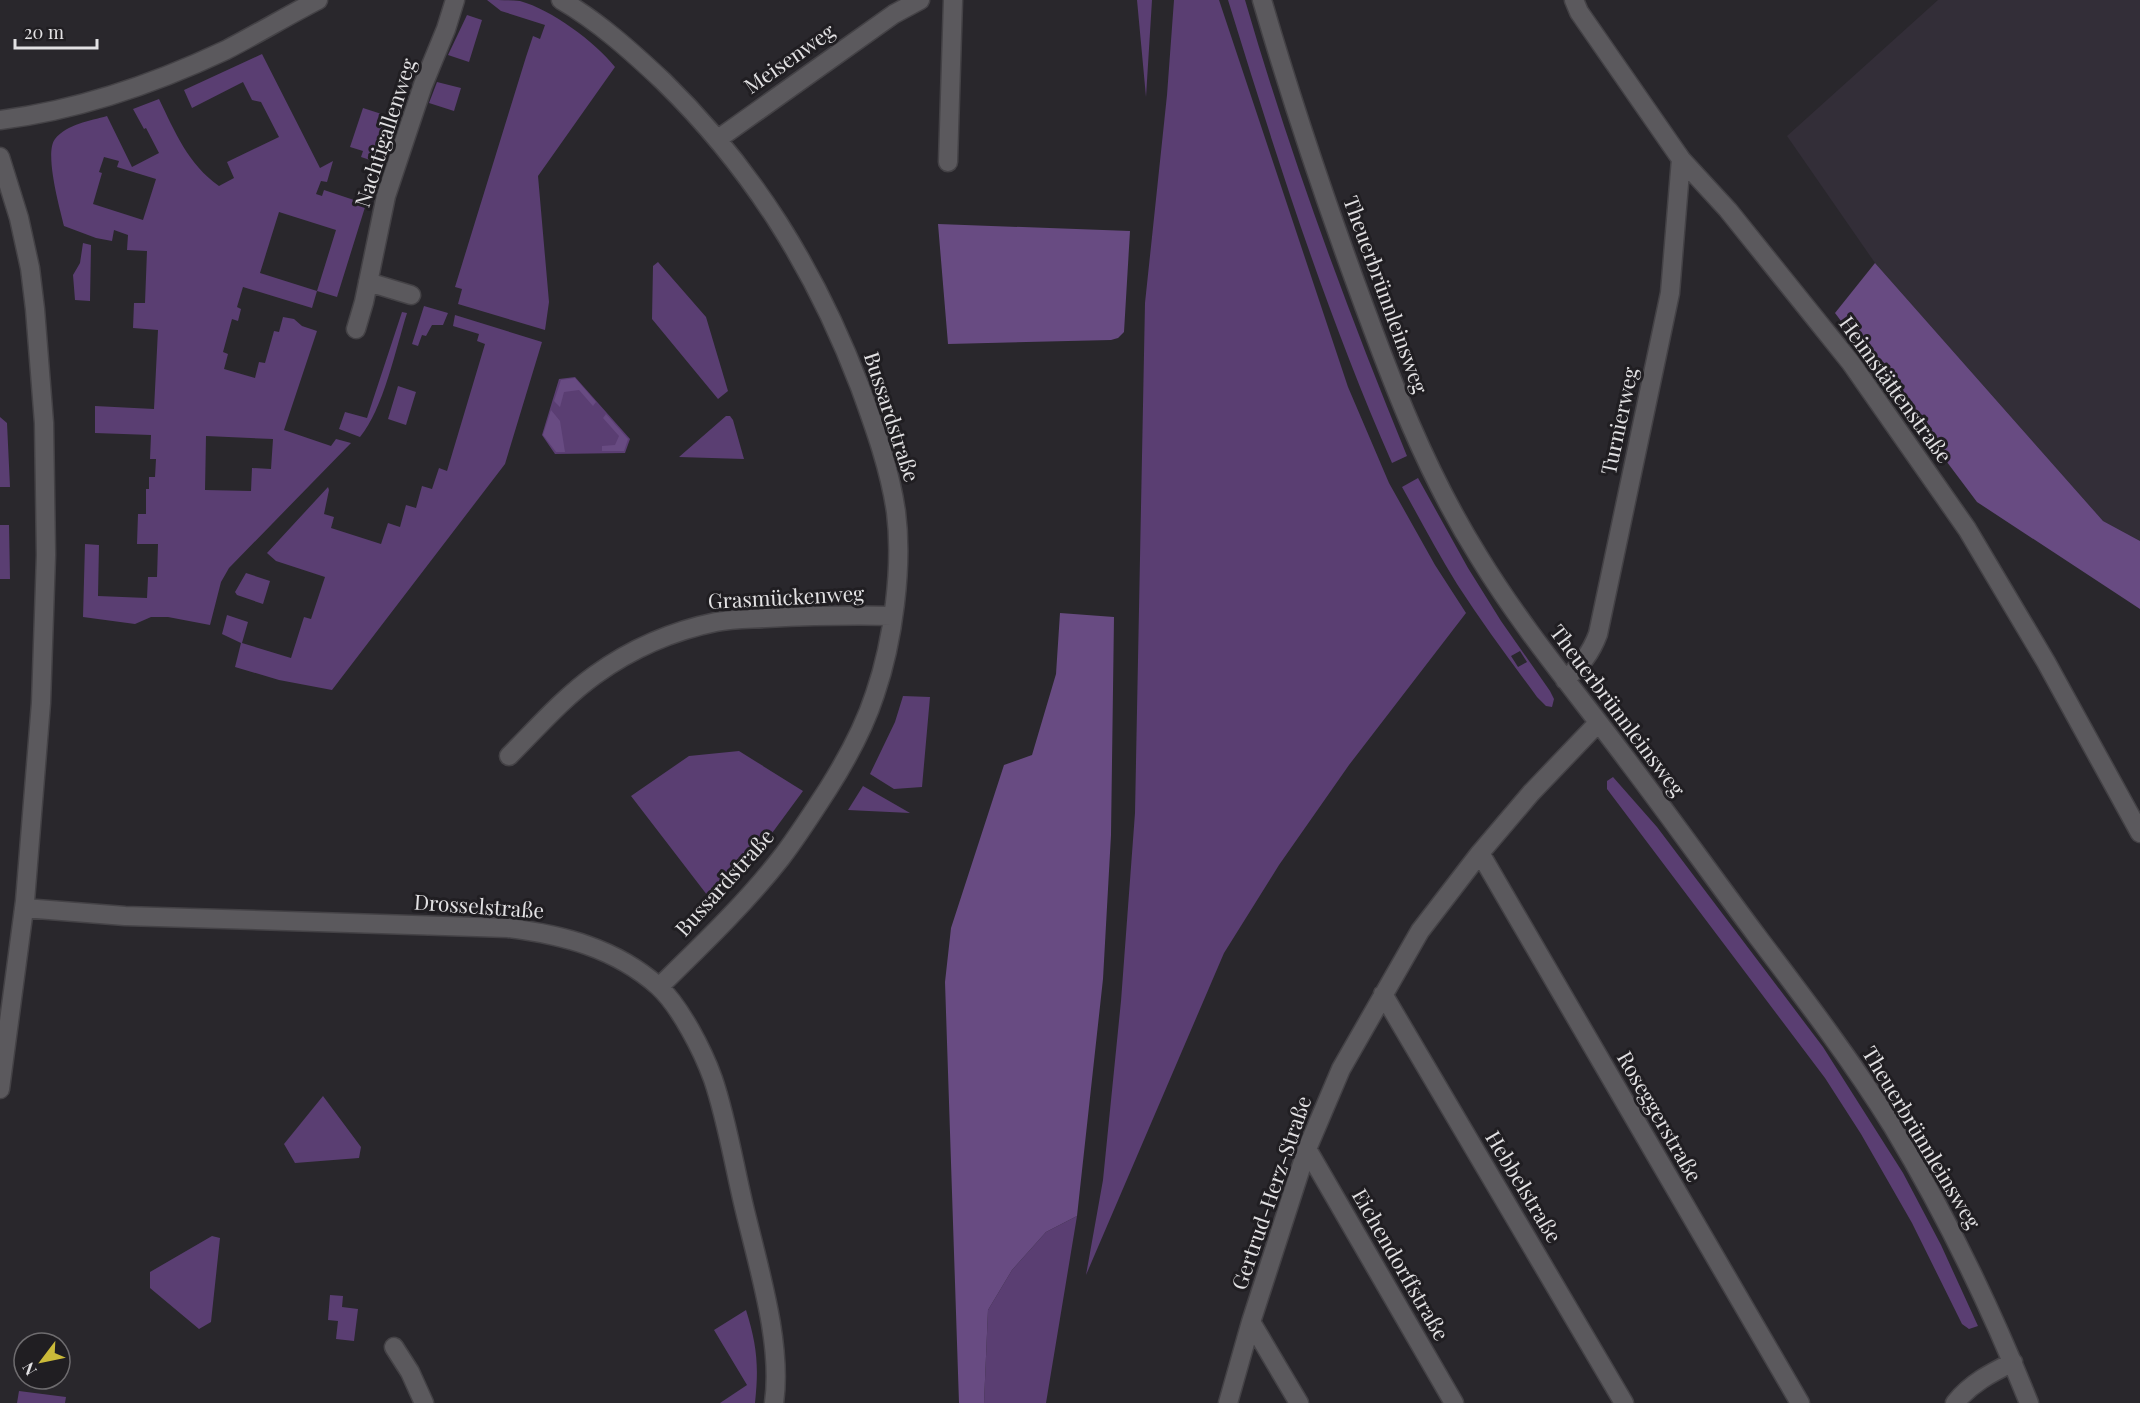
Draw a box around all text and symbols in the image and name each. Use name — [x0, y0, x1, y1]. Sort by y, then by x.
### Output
scale bar — [15, 12, 98, 50]
street label: Meisenweg — [738, 16, 840, 99]
text: 20 m — [24, 20, 64, 44]
street label: Nachtigallenweg — [347, 54, 421, 210]
street label: Theuerbrünnleinsweg — [1338, 192, 1436, 397]
street label: Heimstättenstraße — [1834, 310, 1959, 468]
street label: Bussardstraße — [859, 348, 927, 485]
street label: Turnierweg — [1593, 364, 1643, 477]
street label: Grasmückenweg — [707, 578, 865, 614]
street label: Theuerbrünnleinsweg — [1545, 618, 1692, 801]
street label: Bussardstraße — [668, 822, 779, 941]
street label: Drosselstraße — [413, 886, 545, 924]
street label: Theuerbrünnleinsweg — [1857, 1040, 1988, 1233]
street label: Roseggerstraße — [1612, 1046, 1710, 1186]
street label: Gertrud-Herz-Straße — [1224, 1092, 1316, 1293]
street label: Hebbelstraße — [1480, 1125, 1569, 1247]
street label: Eichendorffstraße — [1347, 1183, 1457, 1345]
north arrow — [12, 1331, 72, 1391]
text: N — [17, 1358, 41, 1380]

